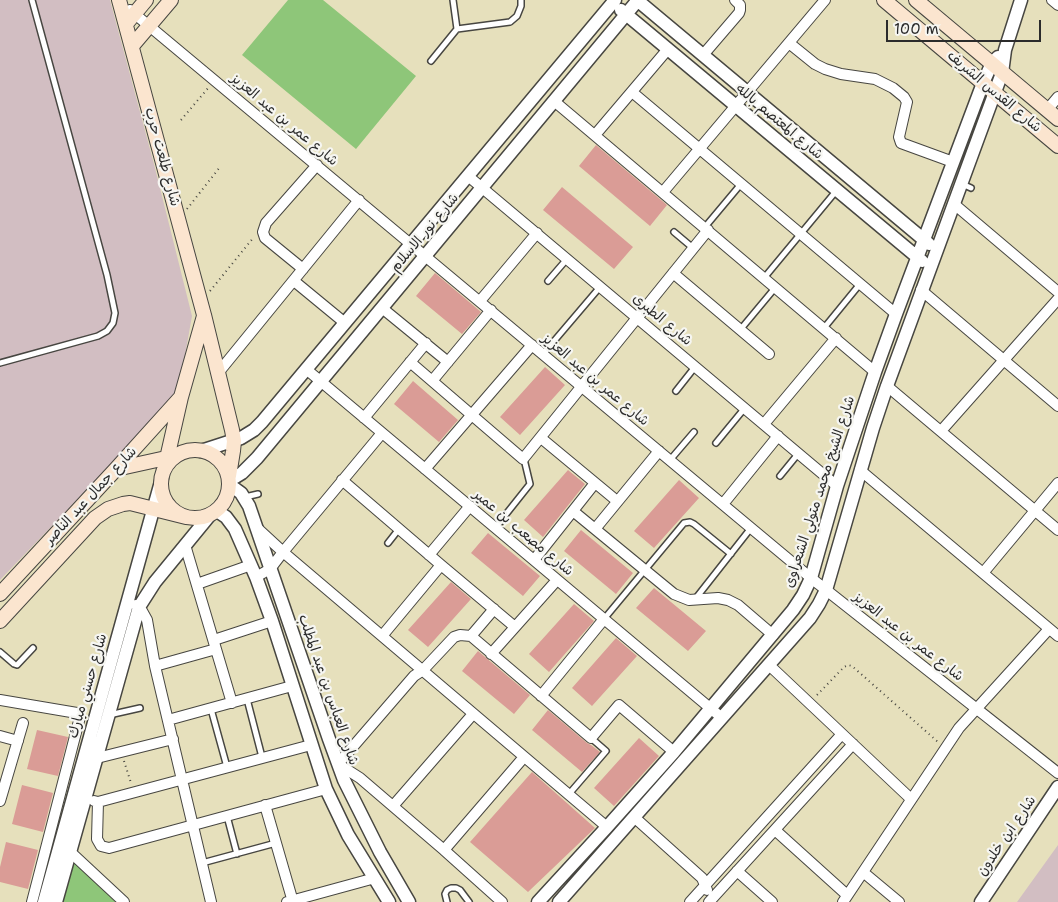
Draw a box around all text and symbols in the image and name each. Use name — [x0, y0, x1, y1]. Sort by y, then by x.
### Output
scale bar — [888, 10, 1043, 42]
text: 100 m — [894, 19, 939, 39]
street label: شارع القدس الشريف — [943, 48, 1045, 136]
street label: شارع عمر بن عبد العزيز — [227, 70, 341, 170]
street label: شارع المعتصم بالله — [732, 81, 826, 163]
street label: شارع طلعت حرب — [141, 106, 183, 208]
street label: شارع نور الاسلام — [387, 190, 463, 276]
street label: شارع الطبرى — [629, 290, 695, 350]
street label: شارع عمر بن عبد العزيز — [538, 330, 652, 430]
street label: شارع الشيخ محمد متولي الشعراوى — [781, 394, 859, 590]
street label: شارع جمال عبد الناصر — [41, 444, 141, 548]
street label: شارع مصعب بن عمير — [470, 486, 576, 580]
street label: شارع عمر بن عبد العزيز — [850, 589, 966, 685]
street label: شارع العباس بن عبد المطلب — [294, 612, 362, 768]
street label: شارع حسني مبارك — [65, 632, 111, 740]
street label: شارع ابن خلدون — [974, 793, 1040, 879]

